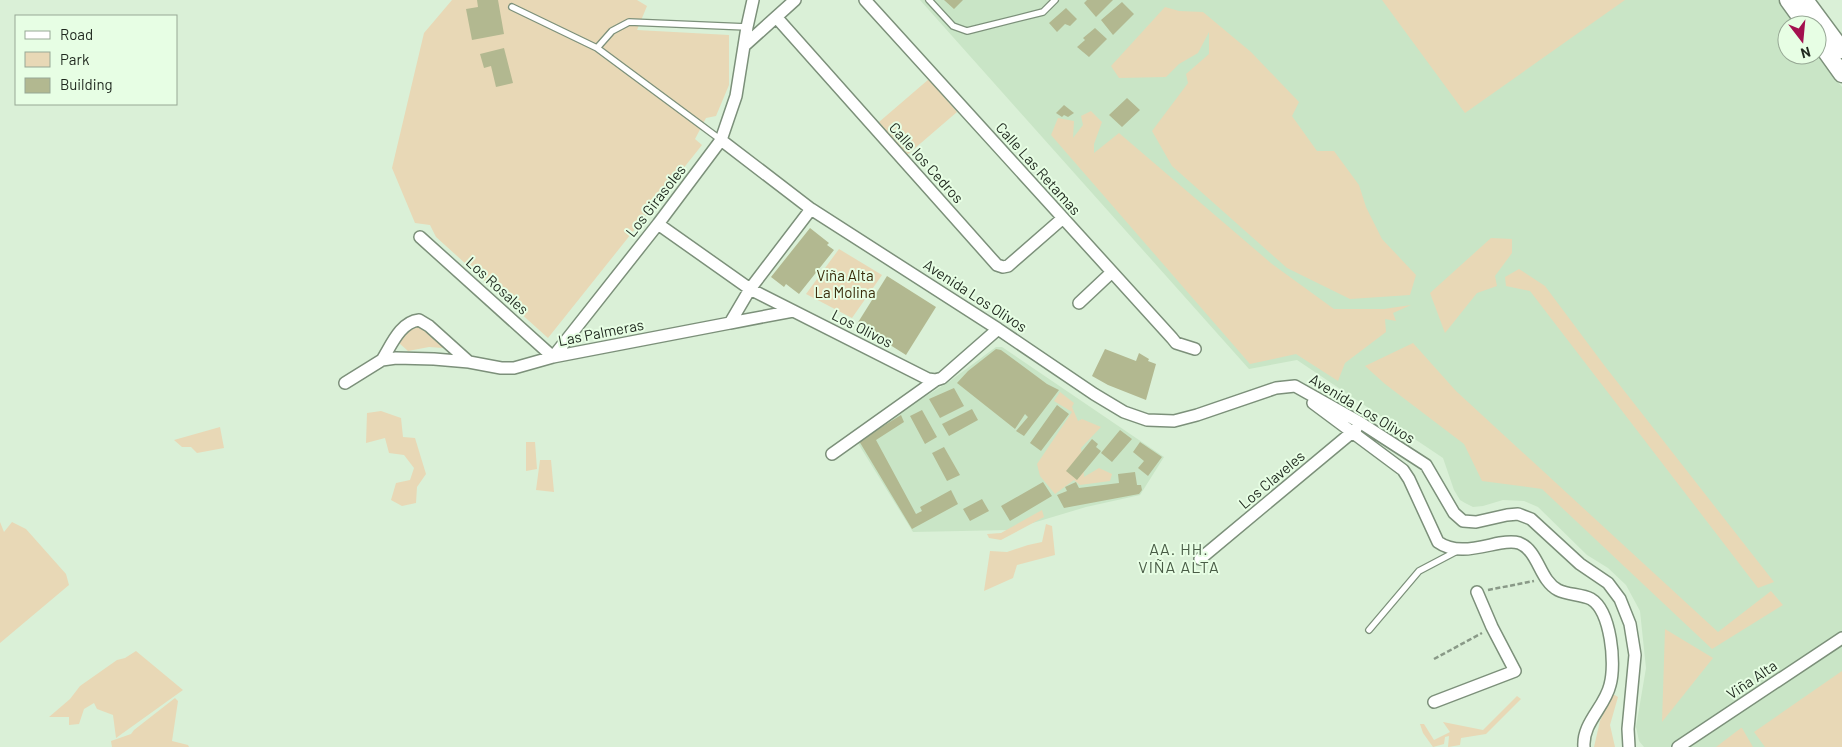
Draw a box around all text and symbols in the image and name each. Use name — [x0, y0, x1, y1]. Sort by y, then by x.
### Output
legend — [15, 15, 178, 105]
north arrow — [1777, 15, 1827, 65]
text: Road — [60, 25, 93, 43]
text: N — [1799, 44, 1813, 62]
text: Park — [60, 50, 90, 68]
text: Building — [60, 75, 113, 93]
street label: Calle los Cedros — [886, 118, 968, 206]
street label: Calle Las Retamas — [992, 118, 1085, 218]
street label: Los Girasoles — [621, 161, 689, 240]
street label: Los Rosales — [463, 253, 533, 318]
street label: Avenida Los Olivos — [920, 255, 1031, 335]
park label: Viña Alta La Molina — [814, 266, 876, 301]
street label: Los Olivos — [829, 305, 896, 351]
street label: Las Palmeras — [556, 315, 645, 349]
street label: Avenida Los Olivos — [1306, 370, 1419, 447]
street label: Los Claveles — [1235, 446, 1308, 512]
district label: AA. HH. VIÑA ALTA — [1138, 539, 1220, 576]
street label: Viña Alta — [1723, 656, 1780, 703]

